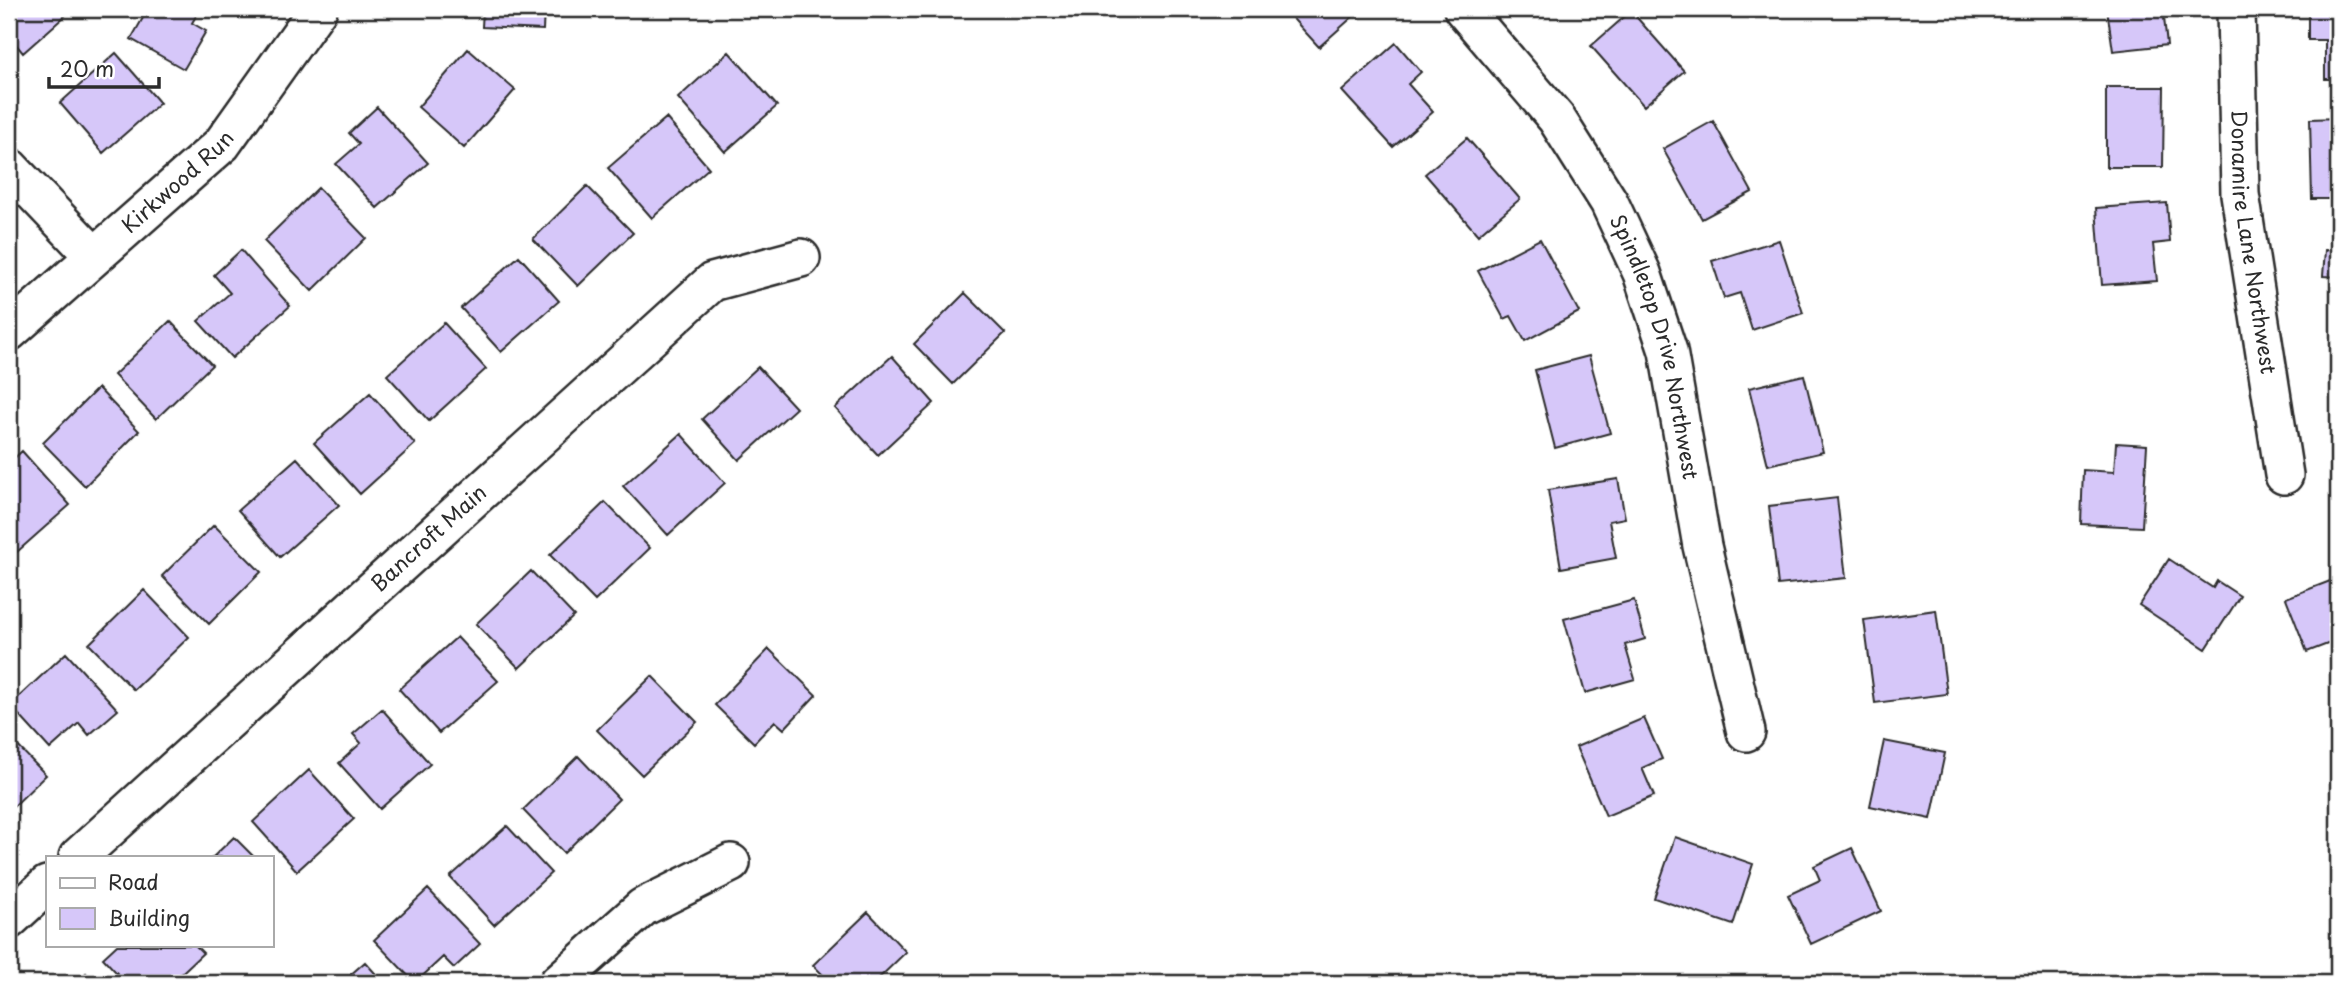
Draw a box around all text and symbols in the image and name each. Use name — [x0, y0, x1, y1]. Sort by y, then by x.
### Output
scale bar — [49, 46, 159, 90]
text: 20 m — [60, 52, 114, 84]
street label: Donamire Lane Northwest — [2224, 109, 2286, 376]
street label: Kirkwood Run — [114, 123, 241, 240]
street label: Spindletop Drive Northwest — [1603, 209, 1708, 482]
street label: Bancroft Main — [363, 476, 493, 598]
legend — [46, 856, 273, 946]
text: Road — [108, 865, 159, 897]
text: Building — [108, 901, 190, 933]

